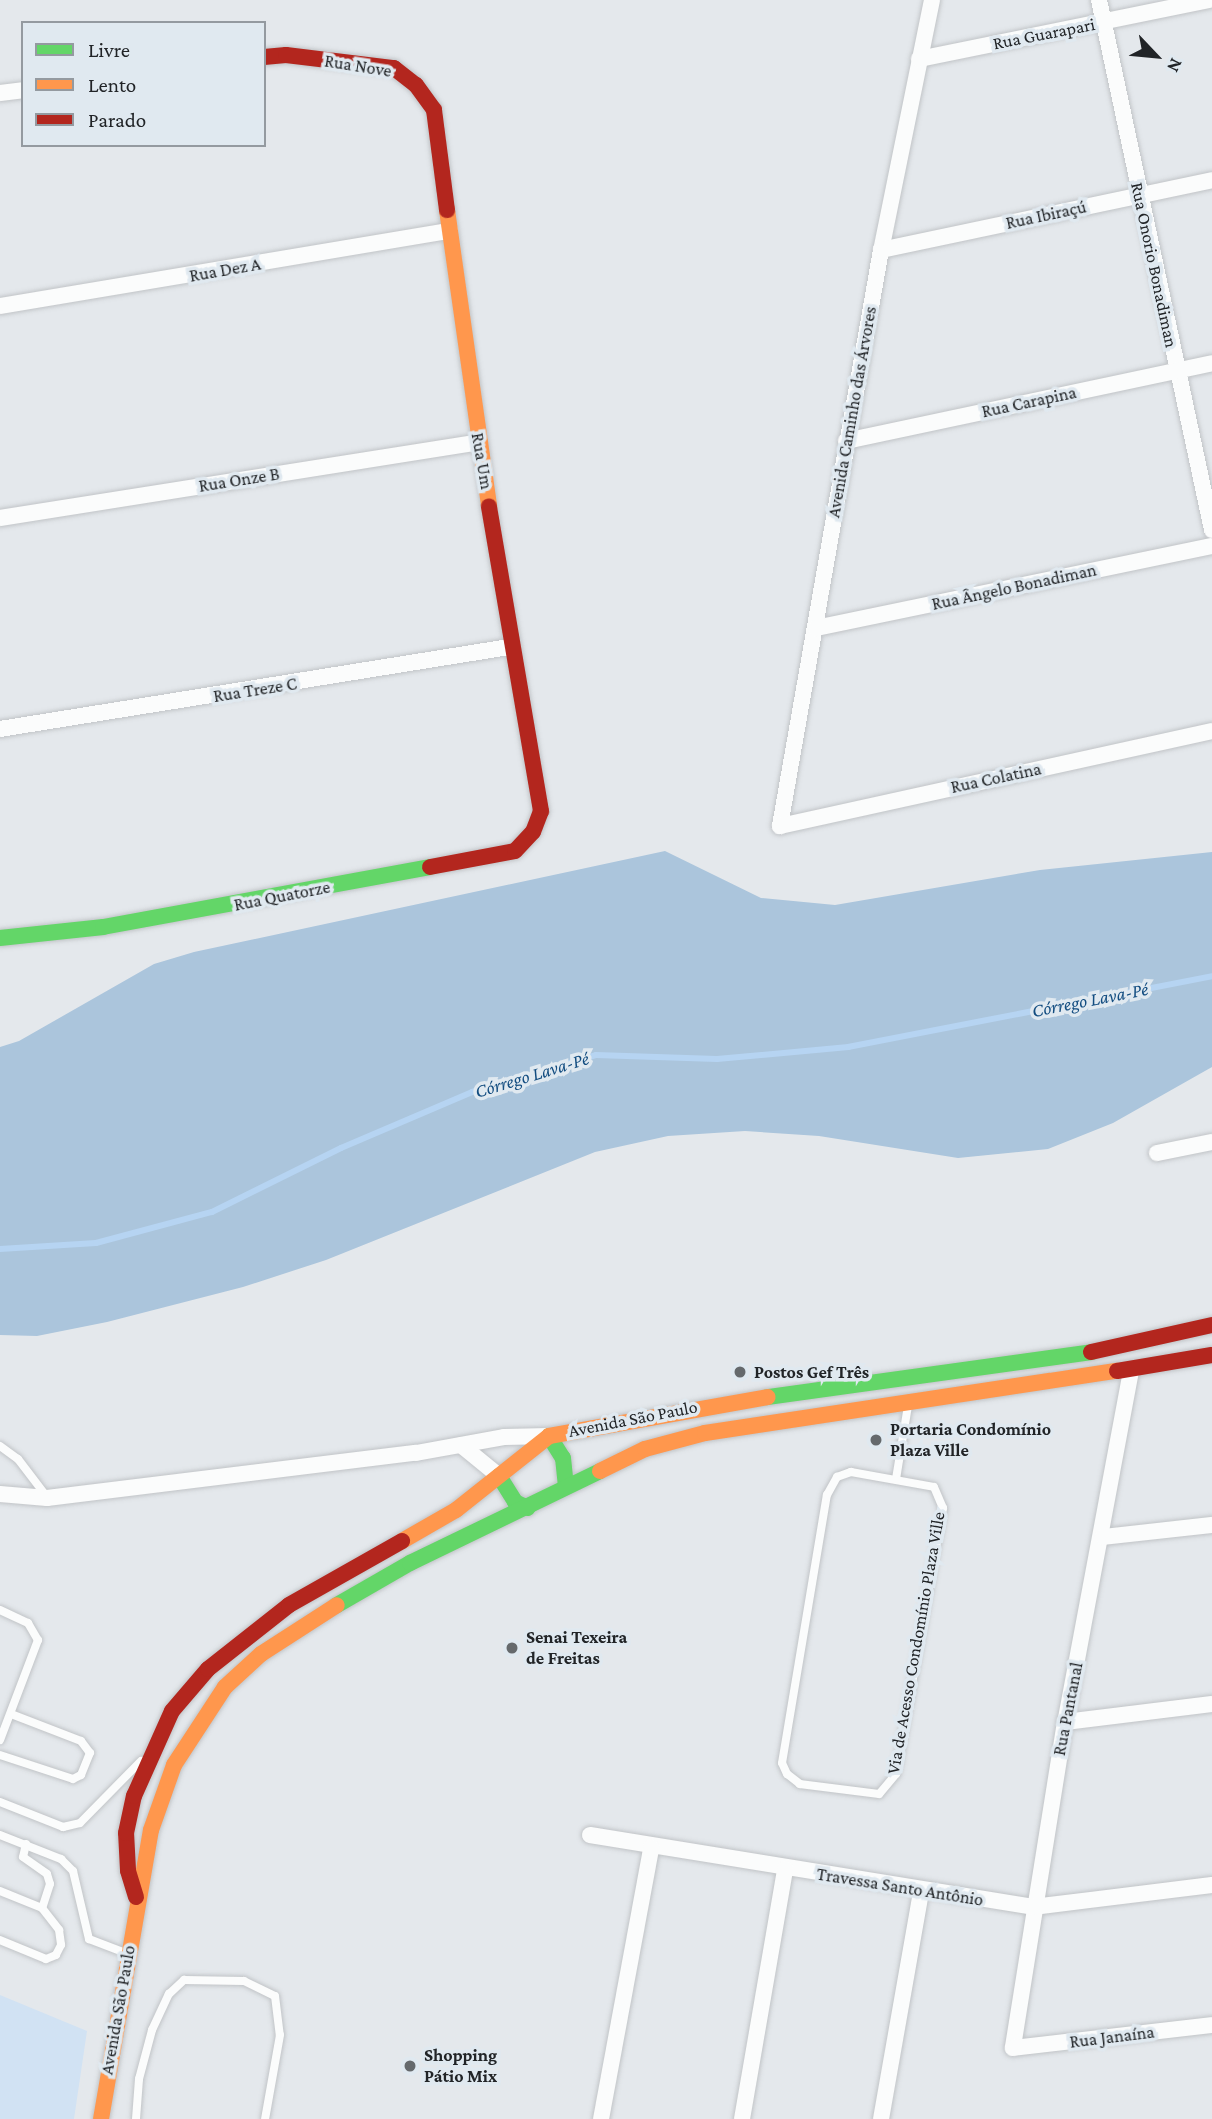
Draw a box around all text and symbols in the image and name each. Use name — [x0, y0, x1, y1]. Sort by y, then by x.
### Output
street label: Rua Guarapari — [991, 14, 1097, 54]
legend — [21, 21, 266, 147]
north arrow — [1121, 21, 1191, 91]
text: Livre — [88, 38, 130, 62]
street label: Rua Nove — [323, 50, 393, 82]
text: N — [1163, 55, 1188, 76]
text: Lento — [88, 73, 136, 97]
text: Parado — [88, 108, 146, 132]
street label: Rua Onorio Bonadiman — [1126, 180, 1182, 350]
street label: Rua Ibiraçú — [1004, 196, 1088, 234]
street label: Rua Dez A — [188, 253, 262, 287]
street label: Avenida Caminho das Árvores — [823, 305, 881, 519]
street label: Rua Carapina — [980, 381, 1078, 423]
street label: Rua Um — [466, 431, 498, 491]
street label: Rua Onze B — [197, 463, 281, 497]
street label: Rua Ângelo Bonadiman — [930, 559, 1098, 615]
street label: Rua Treze C — [212, 673, 298, 707]
street label: Rua Colatina — [949, 758, 1043, 798]
street label: Rua Quatorze — [232, 876, 332, 916]
water label: Córrego Lava-Pé — [1030, 978, 1150, 1022]
water label: Córrego Lava-Pé — [472, 1047, 592, 1103]
place label: Postos Gef Três — [754, 1361, 869, 1383]
marker: Postos Gef Três — [732, 1364, 748, 1380]
street label: Avenida São Paulo — [567, 1396, 699, 1442]
place label: Portaria Condomínio Plaza Ville — [890, 1419, 1051, 1462]
marker: Portaria Condomínio Plaza Ville — [868, 1432, 884, 1448]
street label: Via de Acesso Condomínio Plaza Ville — [882, 1510, 950, 1776]
place label: Senai Texeira de Freitas — [526, 1627, 627, 1670]
marker: Senai Texeira de Freitas — [504, 1640, 520, 1656]
street label: Rua Pantanal — [1048, 1660, 1088, 1758]
street label: Travessa Santo Antônio — [815, 1863, 985, 1911]
street label: Avenida São Paulo — [96, 1944, 140, 2076]
street label: Rua Janaína — [1068, 2021, 1156, 2053]
place label: Shopping Pátio Mix — [424, 2045, 497, 2088]
marker: Shopping Pátio Mix — [402, 2058, 418, 2074]

